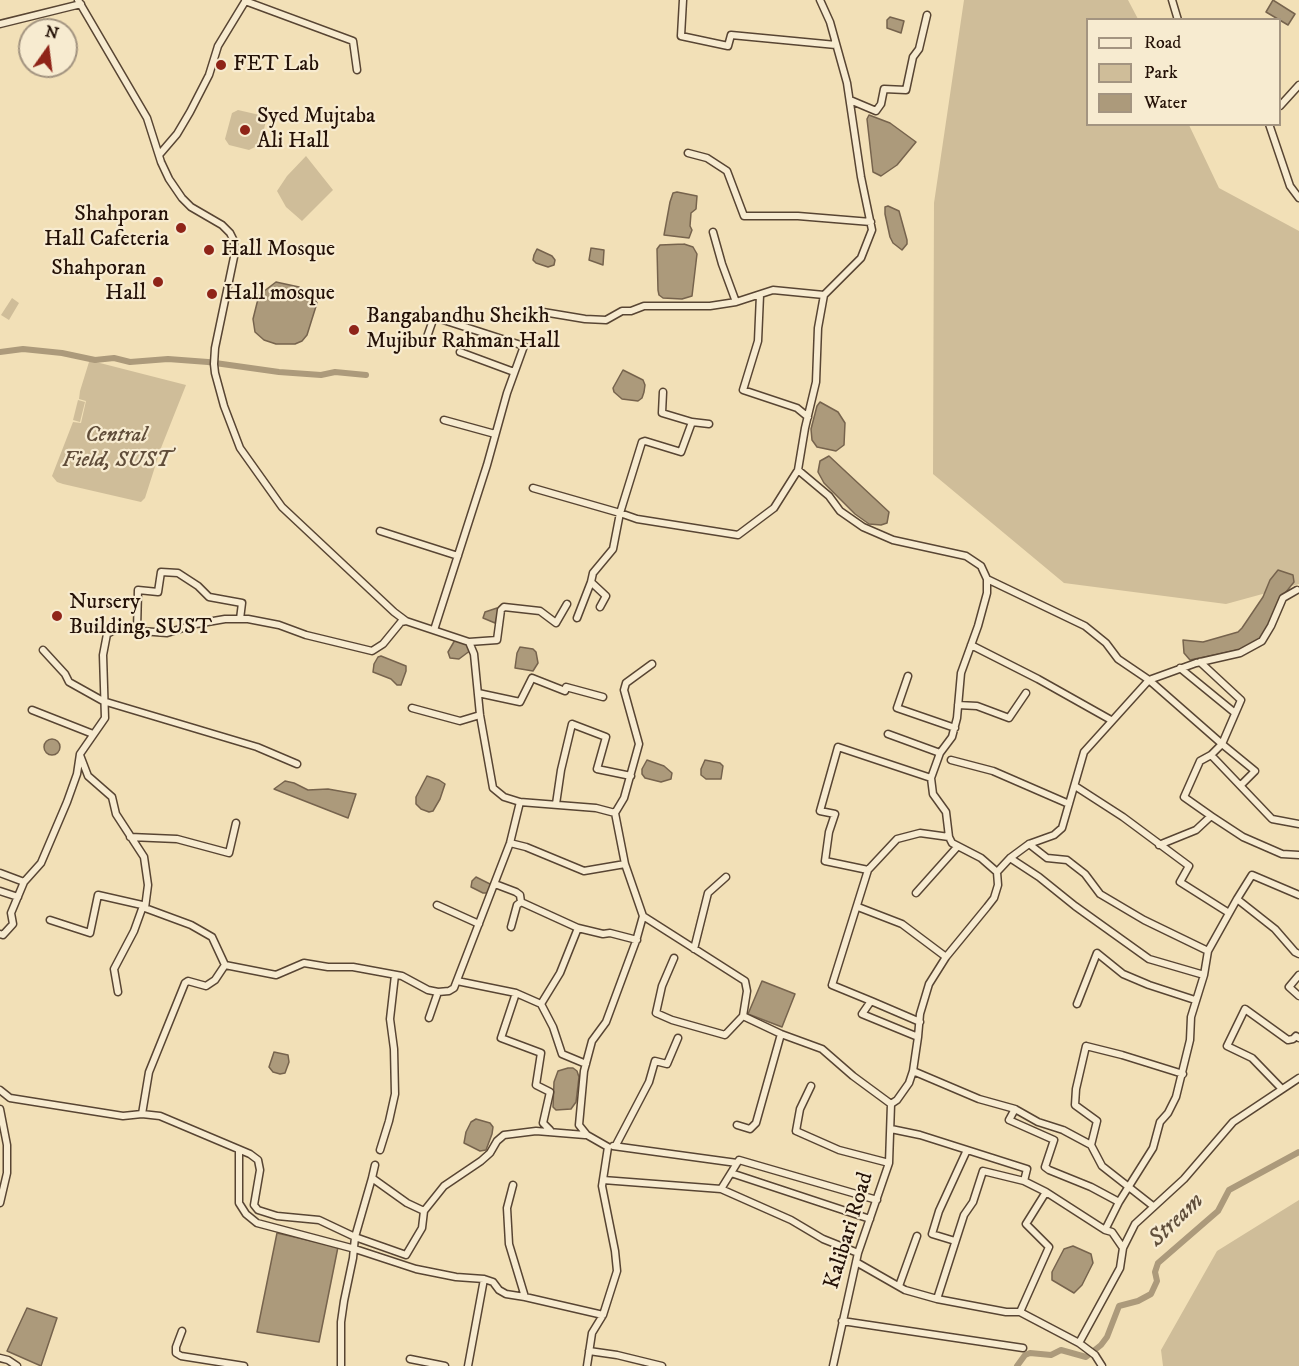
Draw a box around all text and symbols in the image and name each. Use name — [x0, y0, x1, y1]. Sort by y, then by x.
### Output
north arrow — [18, 18, 78, 78]
legend — [1086, 18, 1281, 126]
text: N — [43, 21, 61, 44]
text: Road — [1144, 32, 1181, 54]
place label: FET Lab — [233, 52, 319, 78]
marker: FET Lab — [214, 58, 228, 72]
text: Park — [1144, 62, 1178, 84]
text: Water — [1144, 92, 1187, 114]
place label: Syed Mujtaba Ali Hall — [257, 104, 375, 156]
marker: Syed Mujtaba Ali Hall — [238, 123, 252, 137]
place label: Shahporan Hall Cafeteria — [44, 202, 169, 254]
marker: Shahporan Hall Cafeteria — [174, 221, 188, 235]
place label: Hall Mosque — [221, 237, 335, 263]
marker: Hall Mosque — [202, 243, 216, 257]
place label: Shahporan Hall — [51, 256, 146, 308]
marker: Shahporan Hall — [151, 275, 165, 289]
place label: Hall mosque — [224, 281, 335, 307]
marker: Hall mosque — [205, 287, 219, 301]
place label: Bangabandhu Sheikh Mujibur Rahman Hall — [366, 304, 560, 356]
marker: Bangabandhu Sheikh Mujibur Rahman Hall — [347, 323, 361, 337]
park label: Central Field, SUST — [62, 423, 170, 475]
place label: Nursery Building, SUST — [69, 590, 212, 642]
marker: Nursery Building, SUST — [50, 609, 64, 623]
street label: Kalibari Road — [820, 1169, 880, 1293]
water label: Stream — [1143, 1188, 1211, 1254]

